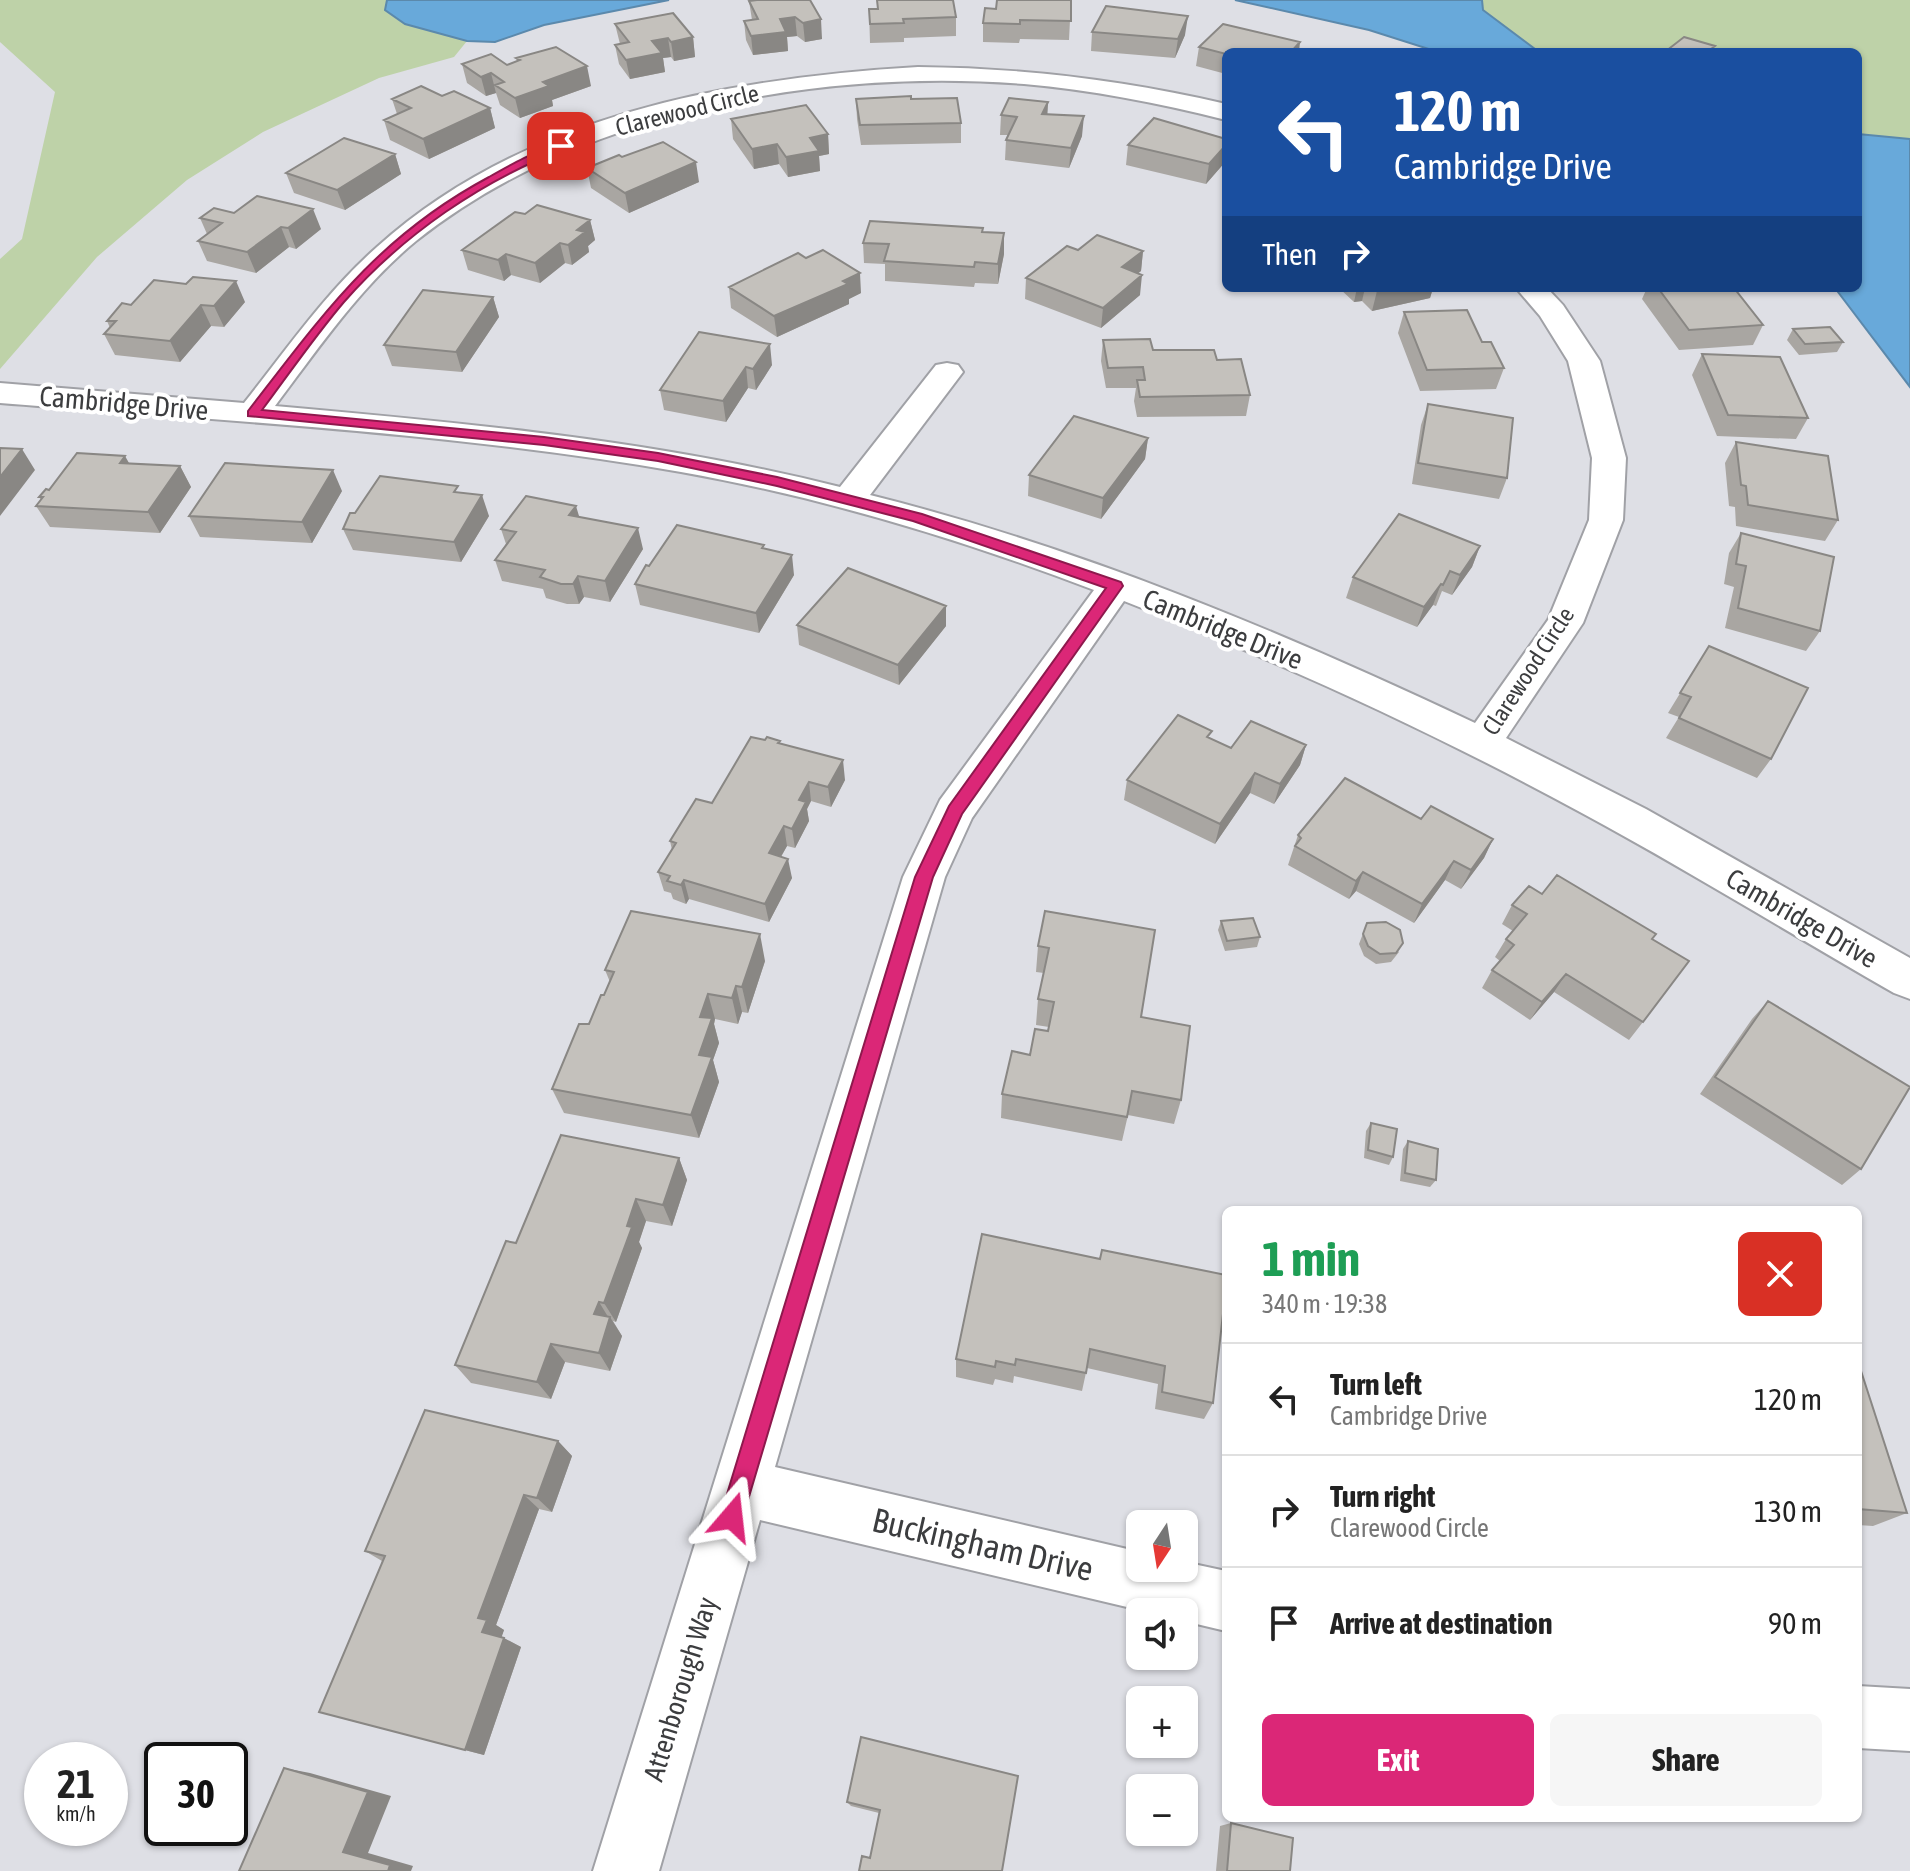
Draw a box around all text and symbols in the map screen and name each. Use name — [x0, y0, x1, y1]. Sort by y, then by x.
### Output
street label: Clarewood Circle — [613, 79, 761, 141]
text: 120 m — [1394, 79, 1521, 143]
icon: left — [1262, 80, 1366, 184]
pin — [527, 112, 595, 180]
icon: arrive — [539, 124, 583, 168]
text: Cambridge Drive — [1394, 145, 1612, 187]
icon: right — [1333, 232, 1377, 276]
text: Then — [1262, 237, 1317, 271]
street label: Cambridge Drive — [38, 380, 210, 426]
street label: Cambridge Drive — [1138, 582, 1308, 676]
street label: Clarewood Circle — [1477, 602, 1579, 740]
street label: Cambridge Drive — [1721, 862, 1883, 974]
text: 1 min — [1262, 1231, 1360, 1286]
button: close — [1738, 1232, 1822, 1316]
text: 340 m · 19:38 — [1262, 1289, 1387, 1319]
text: Turn left — [1330, 1367, 1422, 1401]
icon: left — [1262, 1377, 1306, 1421]
text: 120 m — [1754, 1382, 1822, 1416]
text: Cambridge Drive — [1330, 1401, 1487, 1431]
position arrow — [690, 1475, 774, 1559]
text: Turn right — [1330, 1479, 1436, 1513]
icon: right — [1262, 1489, 1306, 1533]
text: 130 m — [1754, 1494, 1822, 1528]
street label: Buckingham Drive — [869, 1500, 1097, 1588]
north arrow — [1126, 1510, 1198, 1582]
map controls — [1126, 1510, 1198, 1846]
text: Clarewood Circle — [1330, 1513, 1489, 1543]
street label: Attenborough Way — [637, 1593, 723, 1785]
button: sound — [1126, 1598, 1198, 1670]
icon: arrive — [1262, 1601, 1306, 1645]
text: Arrive at destination — [1330, 1606, 1552, 1640]
text: 90 m — [1768, 1606, 1822, 1640]
button: + — [1126, 1686, 1198, 1758]
button: Exit — [1262, 1714, 1534, 1806]
button: Share — [1550, 1714, 1822, 1806]
speed limit sign: 30 — [144, 1742, 248, 1846]
text: 21 — [57, 1761, 95, 1806]
button: − — [1126, 1774, 1198, 1846]
text: km/h — [56, 1802, 96, 1825]

